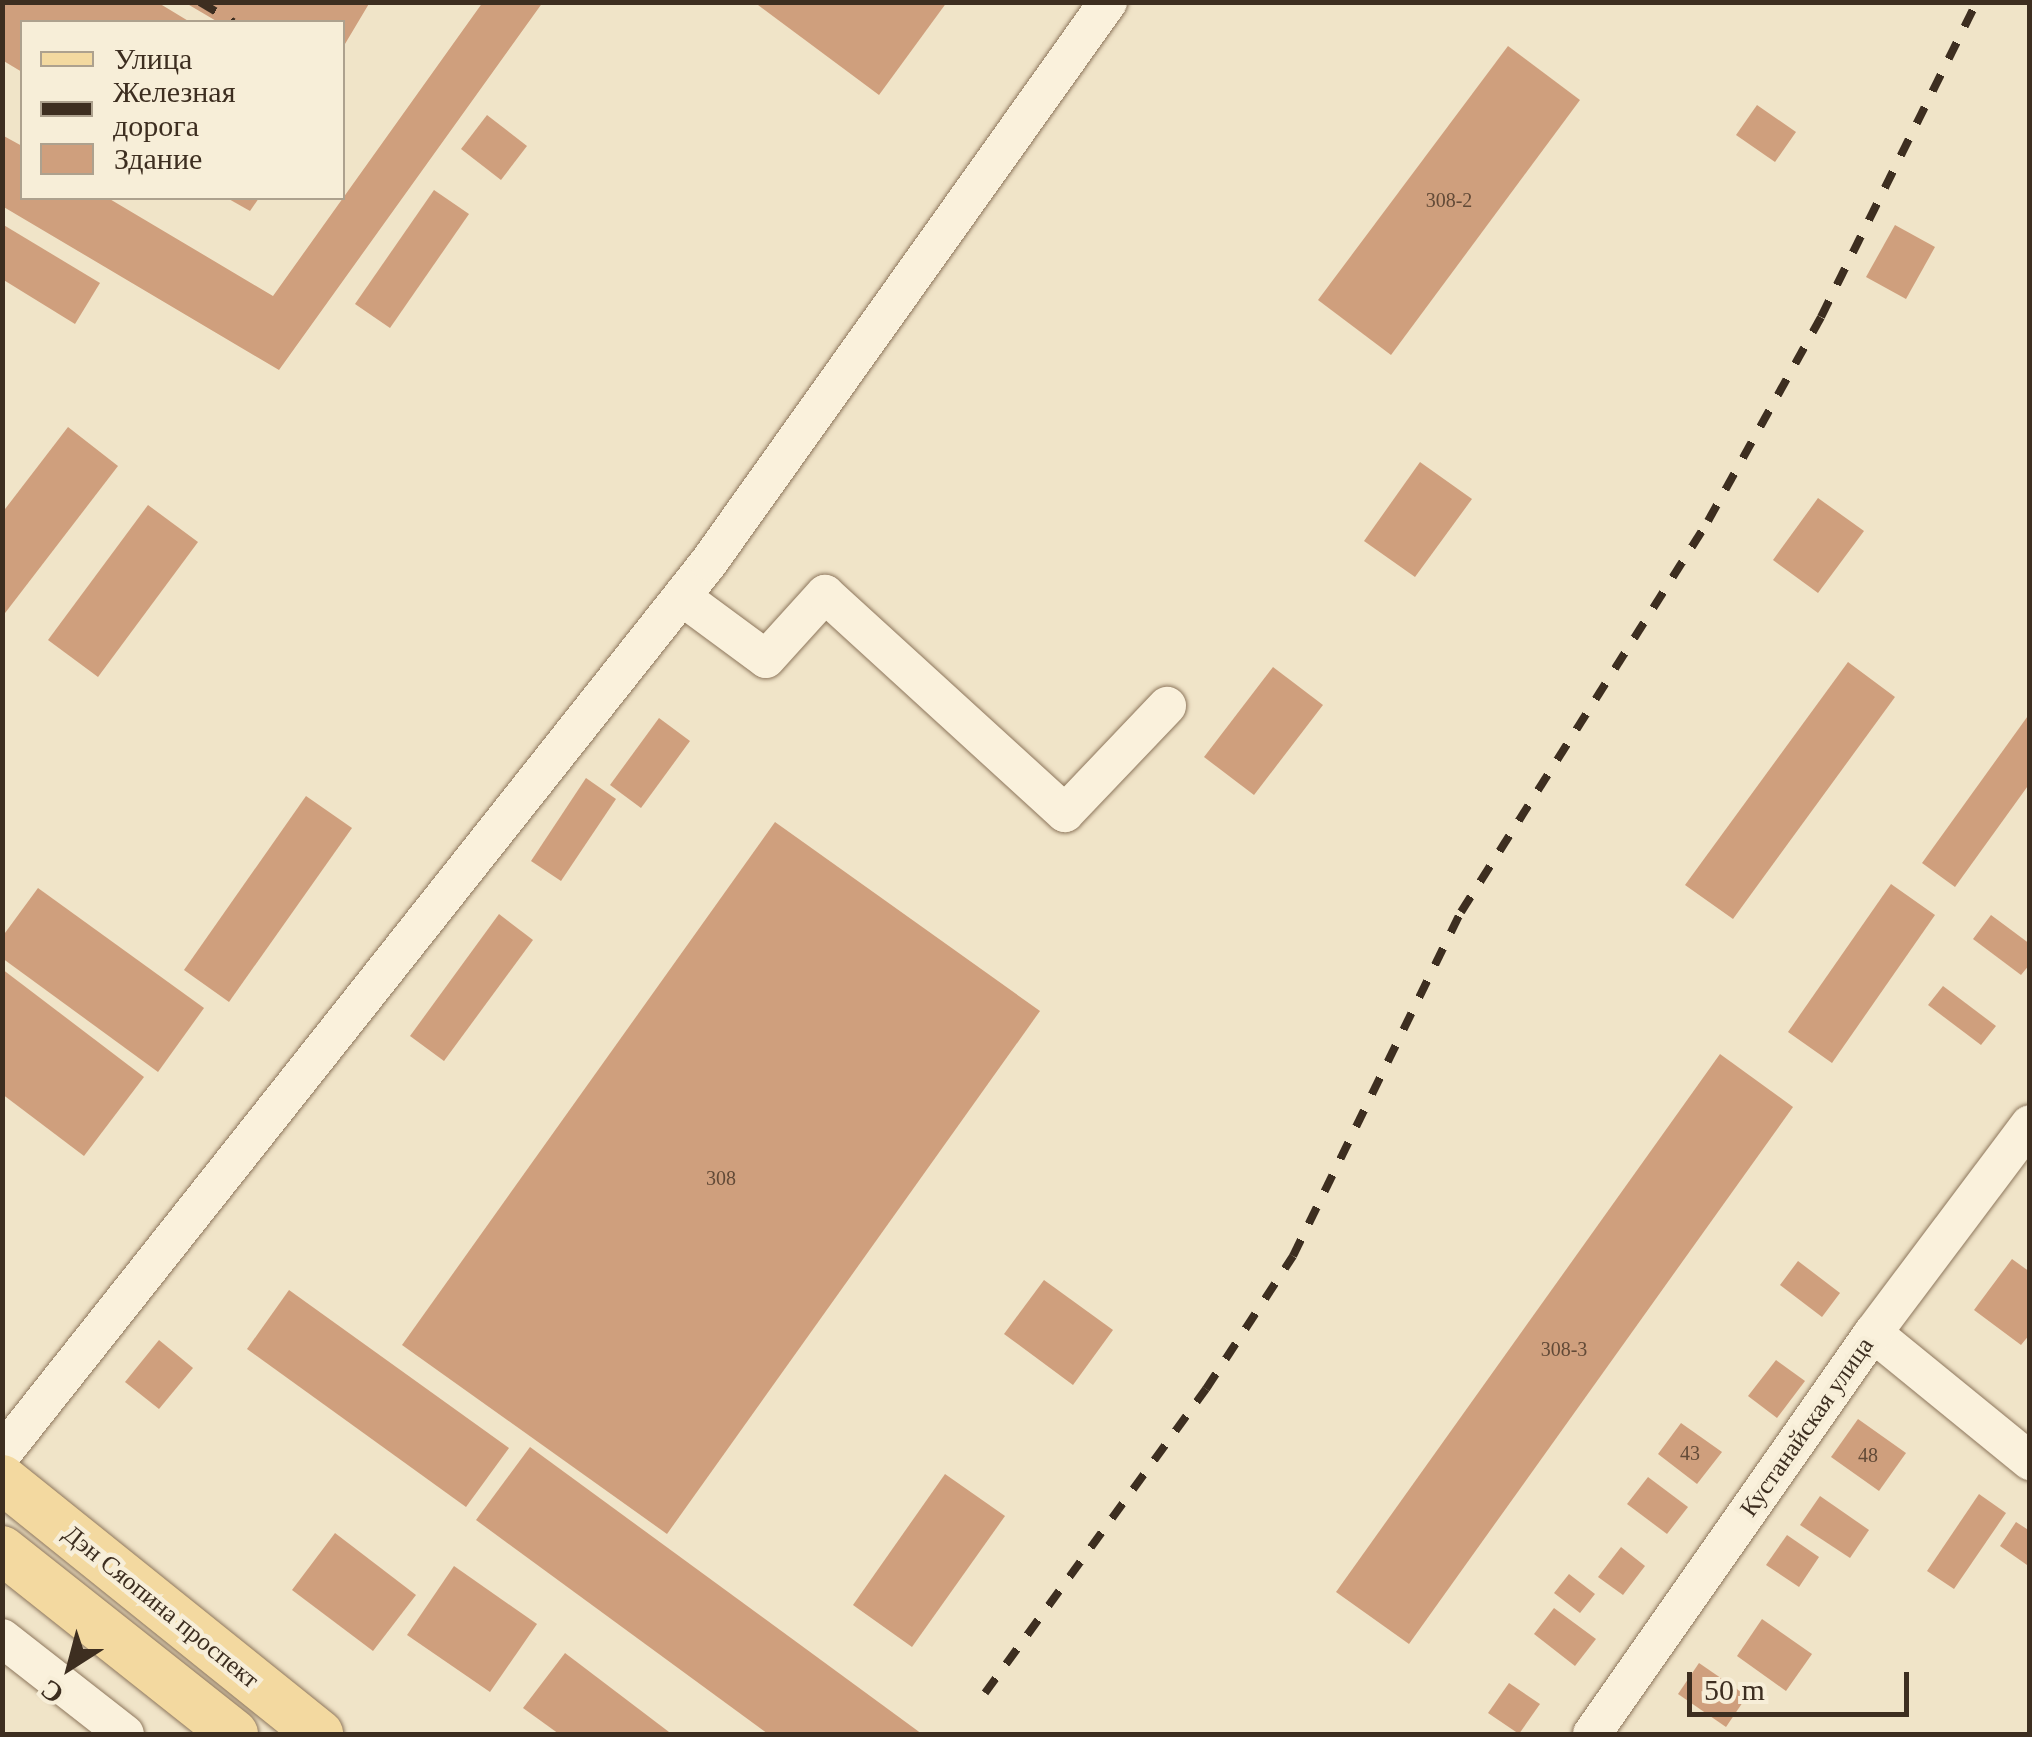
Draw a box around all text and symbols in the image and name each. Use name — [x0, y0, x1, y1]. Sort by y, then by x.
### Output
legend — [20, 20, 345, 200]
text: Улица — [114, 42, 192, 75]
text: Железная дорога — [113, 75, 235, 142]
text: Здание — [114, 142, 202, 175]
house number: 308-2 — [1426, 188, 1472, 212]
house number: 308 — [706, 1166, 736, 1190]
street label: Кустанайская улица — [1734, 1332, 1880, 1522]
house number: 308-3 — [1541, 1337, 1587, 1361]
house number: 43 — [1680, 1441, 1700, 1465]
house number: 48 — [1858, 1443, 1878, 1467]
street label: Дэн Сяопина проспект — [57, 1519, 265, 1695]
north arrow — [20, 1617, 120, 1717]
scale bar — [1692, 1652, 1914, 1714]
text: С — [35, 1673, 69, 1710]
text: 50 m — [1704, 1673, 1765, 1706]

